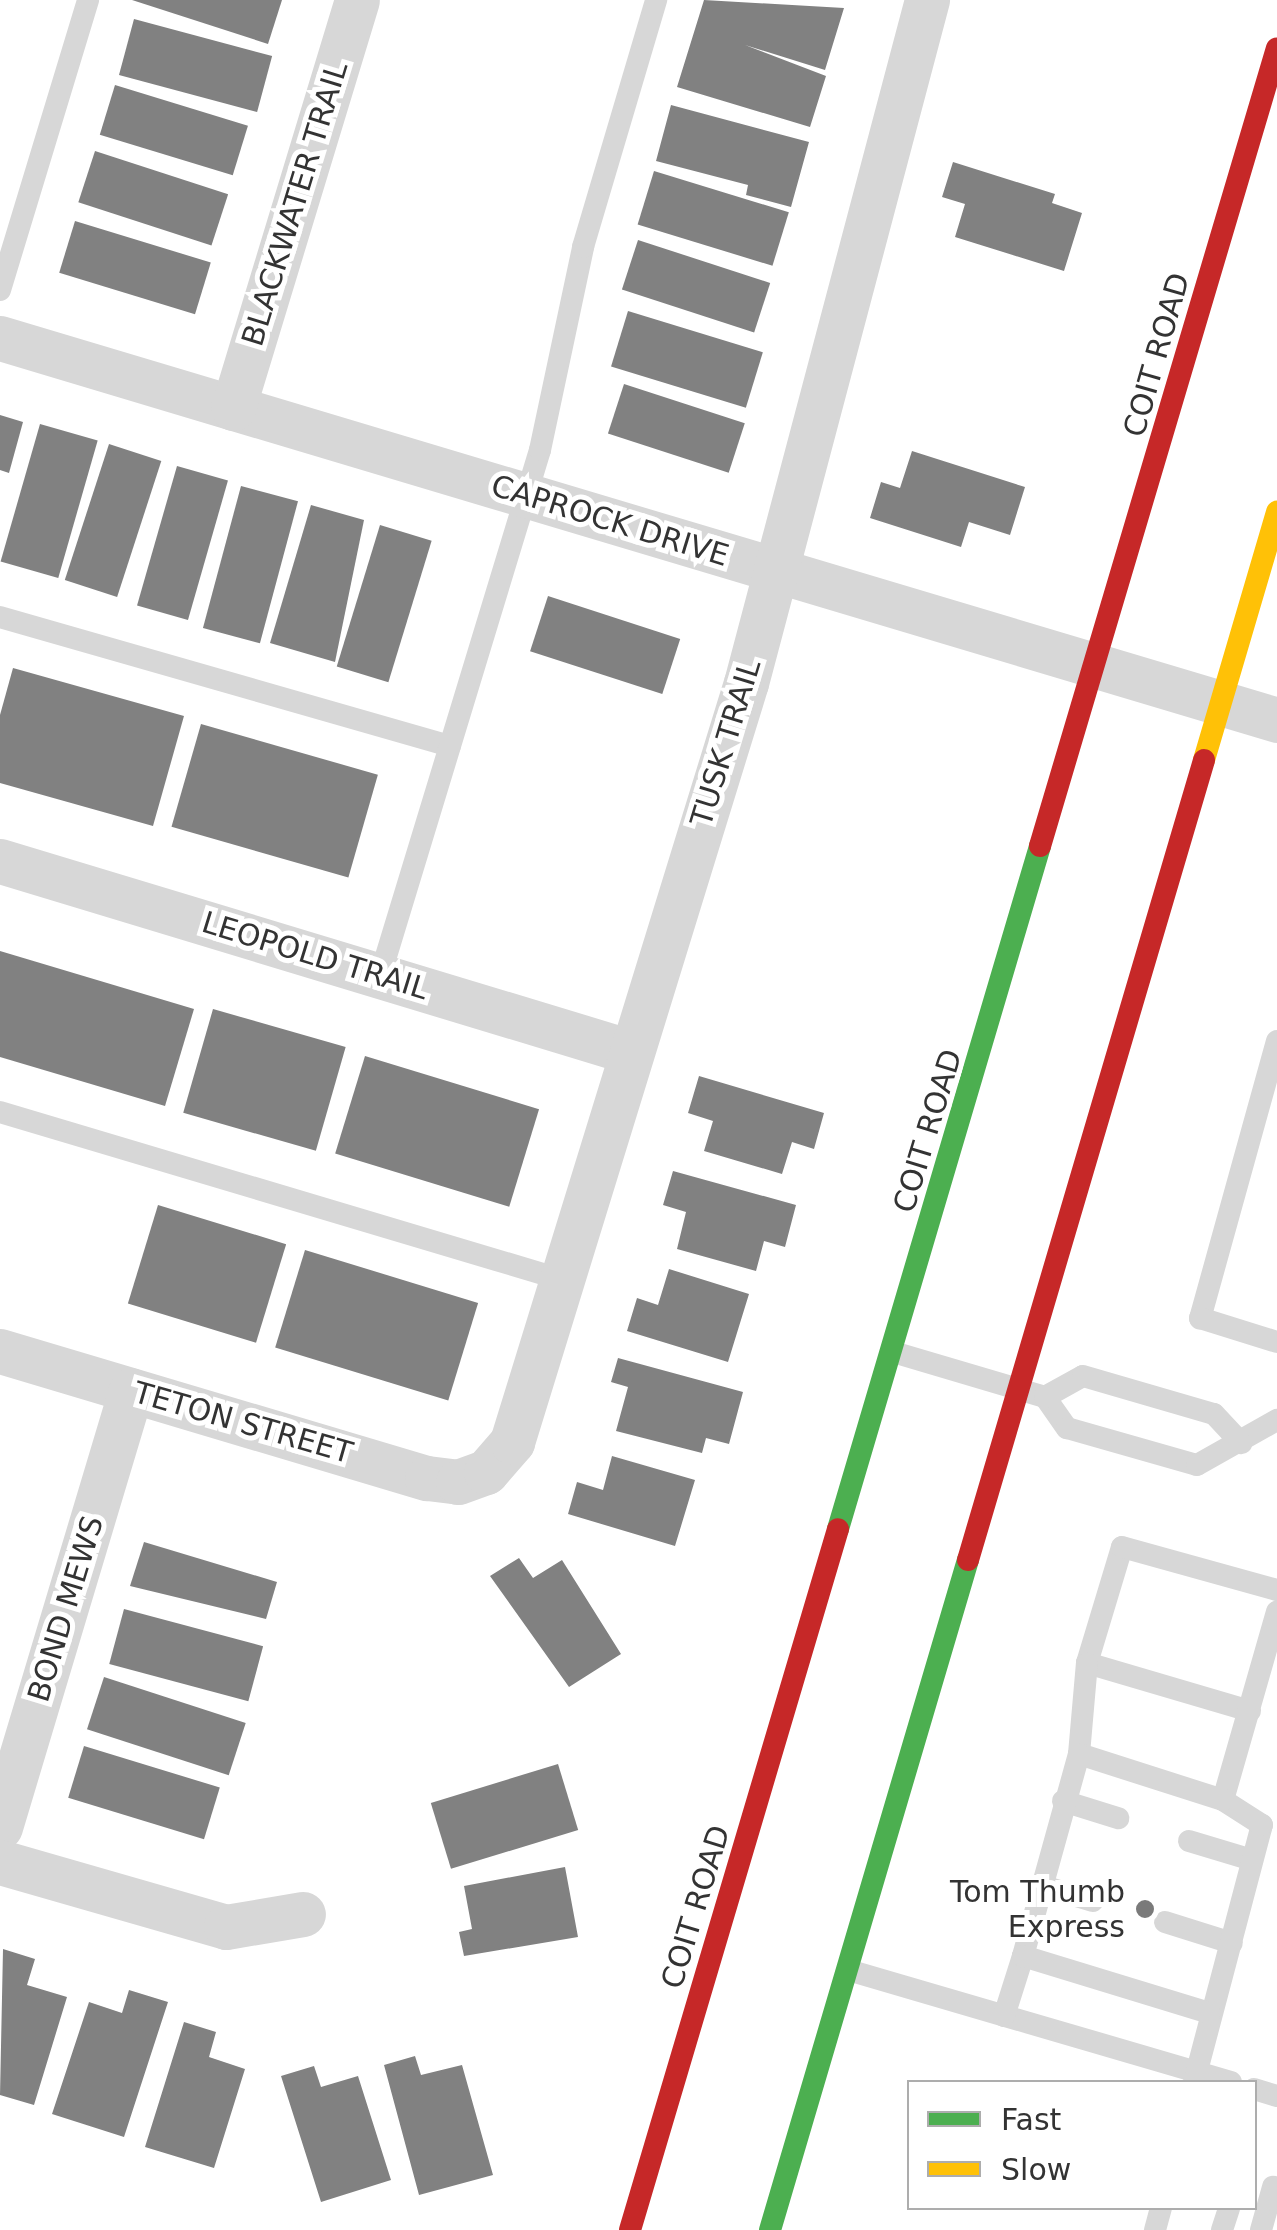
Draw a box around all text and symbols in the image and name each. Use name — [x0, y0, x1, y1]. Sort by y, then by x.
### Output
street label: BLACKWATER TRAIL — [235, 57, 355, 351]
street label: COIT ROAD — [1116, 269, 1198, 441]
street label: CAPROCK DRIVE — [487, 468, 733, 574]
street label: TUSK TRAIL — [684, 655, 768, 831]
street label: LEOPOLD TRAIL — [198, 905, 432, 1007]
street label: COIT ROAD — [886, 1045, 970, 1217]
street label: TETON STREET — [130, 1375, 356, 1471]
street label: BOND MEWS — [21, 1512, 111, 1706]
street label: COIT ROAD — [654, 1821, 738, 1993]
place label: Tom Thumb Express — [950, 1874, 1125, 1944]
marker: Tom Thumb Express — [1134, 1898, 1156, 1920]
legend — [907, 2080, 1257, 2210]
text: Fast — [1001, 2102, 1061, 2137]
text: Slow — [1001, 2152, 1071, 2187]

